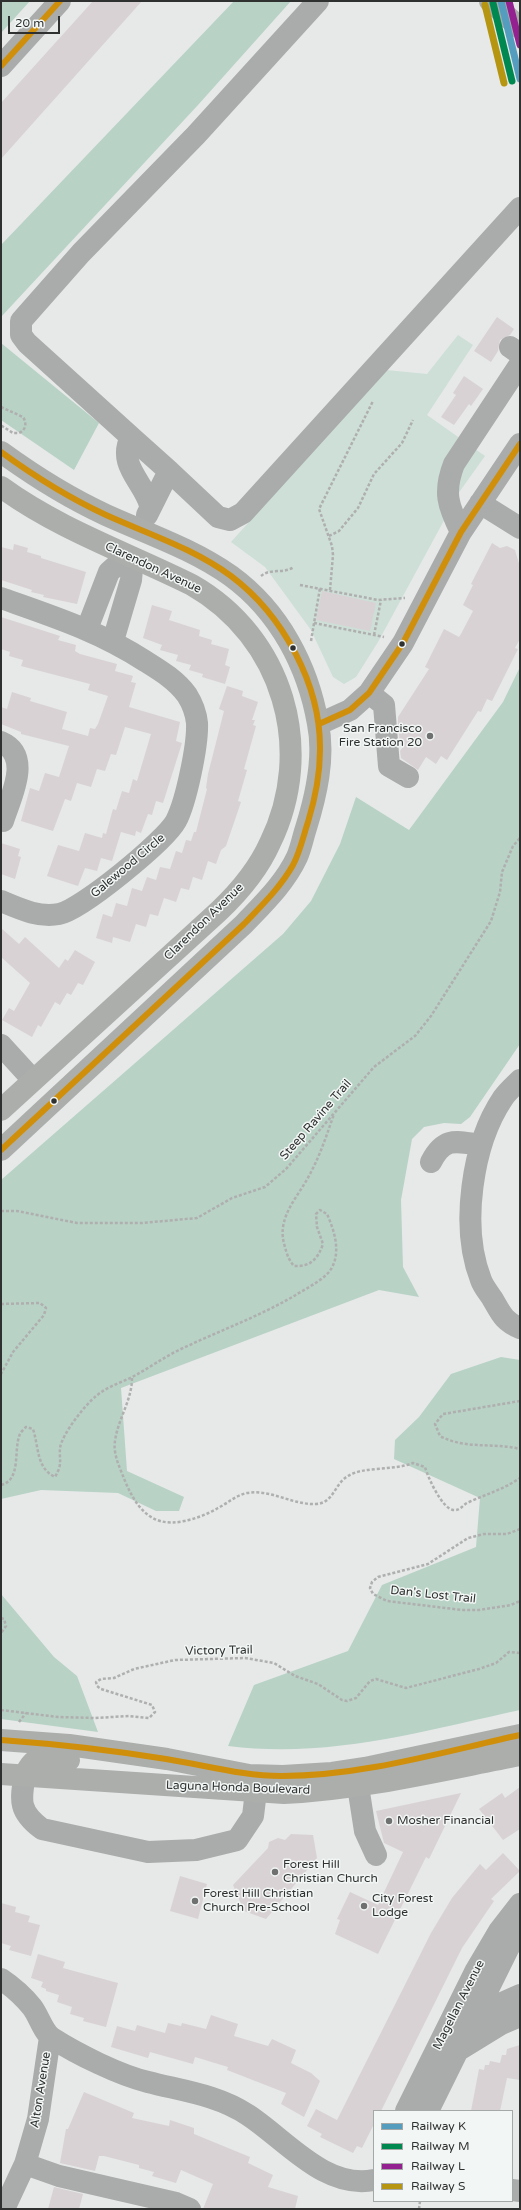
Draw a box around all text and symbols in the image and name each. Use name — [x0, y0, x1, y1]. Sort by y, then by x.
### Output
scale bar — [10, 8, 62, 34]
text: 20 m — [15, 16, 44, 30]
street label: Clarendon Avenue — [102, 539, 204, 597]
unlabelled marker — [397, 639, 407, 649]
unlabelled marker — [288, 643, 298, 653]
place label: San Francisco Fire Station 20 — [339, 722, 422, 750]
marker: San Francisco Fire Station 20 — [425, 731, 435, 741]
street label: Galewood Circle — [88, 831, 168, 901]
street label: Clarendon Avenue — [161, 880, 247, 964]
street label: Steep Ravine Trail — [277, 1077, 355, 1163]
unlabelled marker — [49, 1096, 59, 1106]
street label: Dan's Lost Trail — [389, 1583, 477, 1607]
street label: Victory Trail — [185, 1643, 253, 1659]
street label: Laguna Honda Boulevard — [166, 1778, 310, 1798]
place label: Mosher Financial — [397, 1814, 494, 1828]
marker: Mosher Financial — [384, 1816, 394, 1826]
place label: Forest Hill Christian Church — [283, 1858, 378, 1886]
marker: Forest Hill Christian Church — [270, 1867, 280, 1877]
place label: Forest Hill Christian Church Pre-School — [203, 1887, 313, 1915]
place label: City Forest Lodge — [372, 1892, 433, 1920]
marker: Forest Hill Christian Church Pre-School — [190, 1896, 200, 1906]
marker: City Forest Lodge — [359, 1901, 369, 1911]
street label: Magellan Avenue — [430, 1958, 488, 2052]
street label: Alton Avenue — [28, 2051, 54, 2129]
legend — [373, 2110, 513, 2202]
text: Railway K — [411, 2119, 466, 2133]
text: Railway M — [411, 2139, 470, 2153]
text: Railway L — [411, 2159, 465, 2173]
text: Railway S — [411, 2179, 465, 2193]

